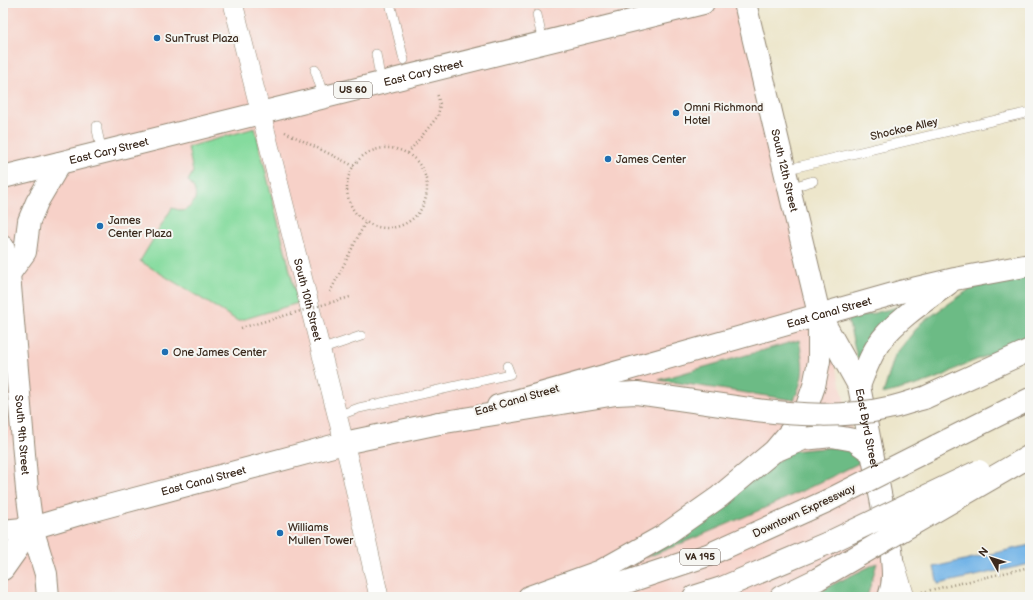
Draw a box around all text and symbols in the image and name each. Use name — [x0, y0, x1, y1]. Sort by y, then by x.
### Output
place label: SunTrust Plaza — [165, 32, 239, 45]
marker: SunTrust Plaza — [152, 33, 162, 43]
street label: East Cary Street — [382, 56, 465, 89]
road number: US 60 — [334, 82, 372, 98]
place label: Omni Richmond Hotel — [684, 101, 763, 127]
marker: Omni Richmond Hotel — [671, 108, 681, 118]
street label: Shockoe Alley — [869, 115, 939, 143]
street label: South 12th Street — [769, 128, 801, 214]
street label: East Cary Street — [68, 134, 150, 167]
place label: James Center — [616, 153, 687, 166]
marker: James Center — [603, 154, 613, 164]
place label: James Center Plaza — [108, 214, 172, 240]
marker: James Center Plaza — [95, 221, 105, 231]
street label: South 10th Street — [291, 257, 325, 343]
street label: East Canal Street — [785, 294, 873, 330]
place label: One James Center — [173, 346, 267, 359]
marker: One James Center — [160, 347, 170, 357]
street label: East Canal Street — [473, 382, 561, 418]
street label: East Byrd Street — [853, 387, 881, 470]
street label: South 9th Street — [13, 394, 32, 476]
street label: East Canal Street — [160, 463, 248, 498]
street label: Downtown Expressway — [751, 481, 857, 541]
place label: Williams Mullen Tower — [288, 521, 354, 547]
marker: Williams Mullen Tower — [275, 528, 285, 538]
north arrow — [971, 538, 1011, 578]
text: N — [976, 545, 991, 559]
road number: VA 195 — [680, 549, 720, 565]

